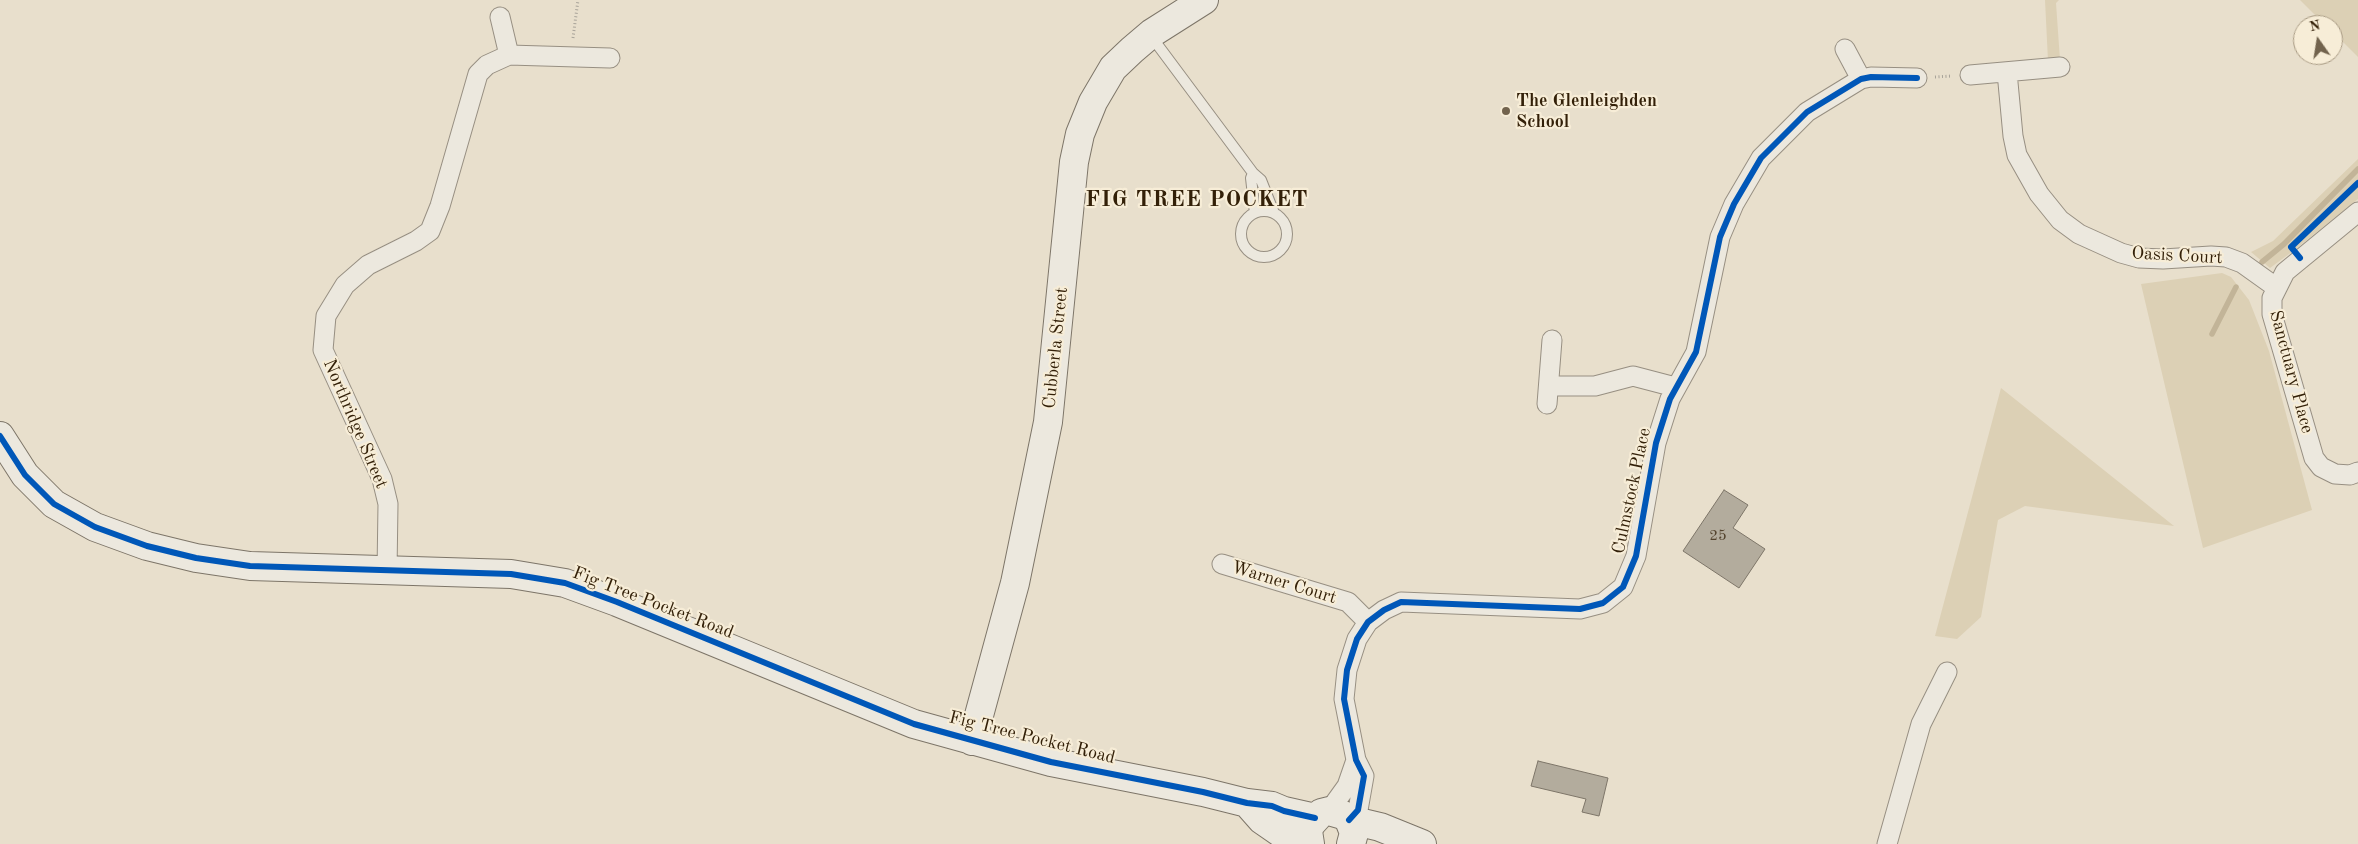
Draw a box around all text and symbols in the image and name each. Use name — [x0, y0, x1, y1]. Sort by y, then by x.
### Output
north arrow — [2293, 15, 2343, 65]
text: N — [2308, 18, 2322, 34]
place label: The Glenleighden School — [1516, 90, 1657, 132]
marker: The Glenleighden School — [1500, 105, 1512, 117]
district label: FIG TREE POCKET — [1083, 187, 1311, 213]
street label: Oasis Court — [2131, 243, 2223, 269]
street label: Cubberla Street — [1039, 286, 1073, 410]
street label: Sanctuary Place — [2264, 308, 2318, 436]
street label: Northridge Street — [318, 356, 392, 492]
street label: Culmstock Place — [1608, 426, 1656, 556]
house number: 25 — [1709, 527, 1727, 545]
street label: Warner Court — [1229, 557, 1339, 609]
street label: Fig Tree Pocket Road — [569, 562, 737, 644]
street label: Fig Tree Pocket Road — [947, 707, 1117, 769]

